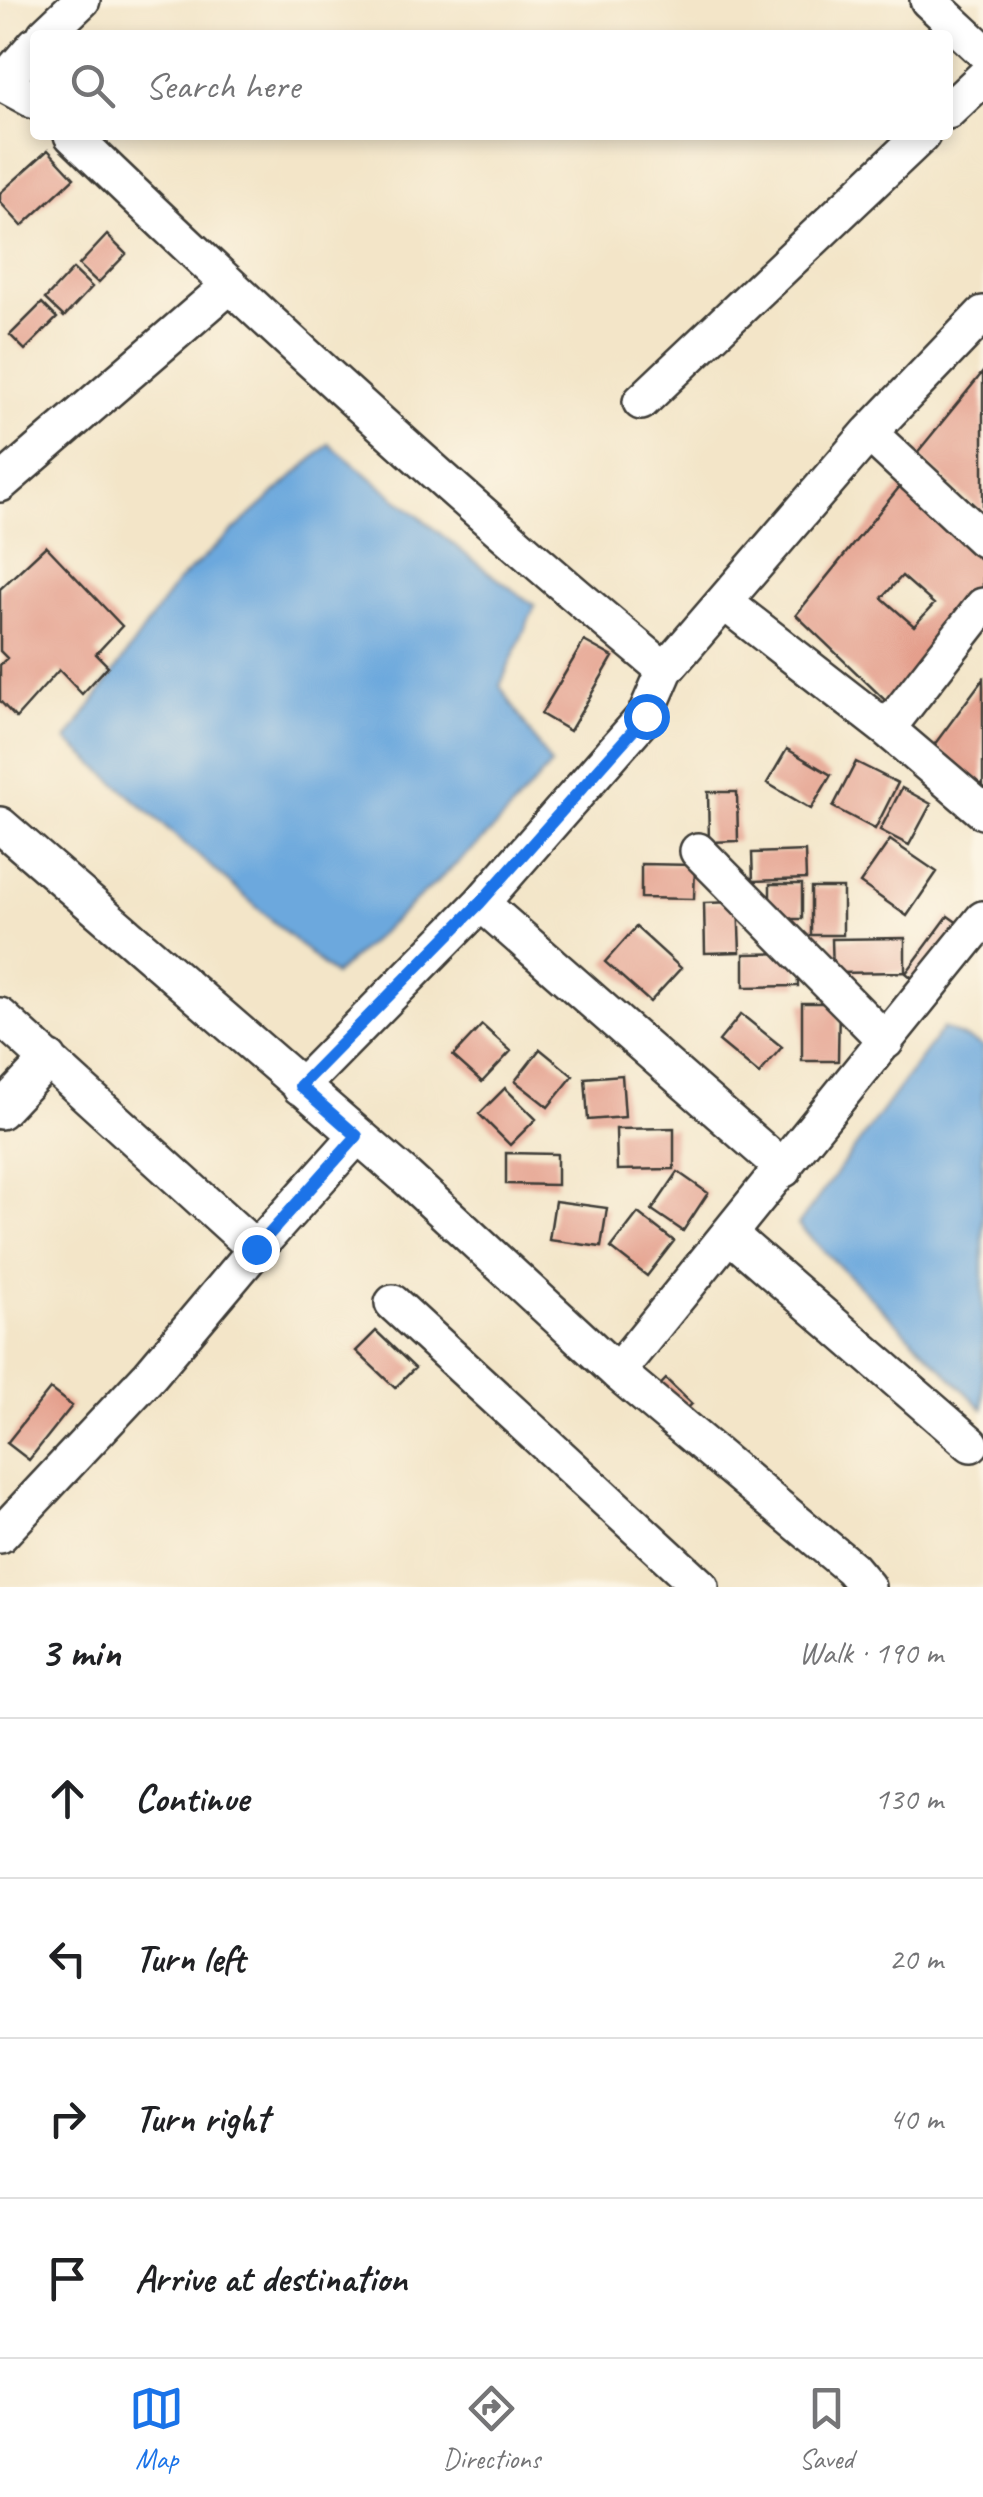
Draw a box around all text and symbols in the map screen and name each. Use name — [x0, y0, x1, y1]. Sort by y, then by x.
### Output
search box — [30, 30, 953, 140]
icon: search — [65, 58, 120, 113]
text: Search here — [145, 62, 300, 109]
route start — [624, 694, 670, 740]
route end — [234, 1227, 280, 1273]
text: 3 min — [40, 1626, 120, 1679]
text: Walk · 190 m — [799, 1632, 943, 1673]
icon: ahead — [40, 1771, 95, 1826]
text: Continue — [135, 1775, 249, 1822]
text: 130 m — [874, 1778, 943, 1819]
icon: left — [40, 1931, 95, 1986]
text: Turn left — [135, 1935, 245, 1982]
text: 20 m — [889, 1938, 943, 1979]
icon: right — [40, 2091, 95, 2146]
text: Turn right — [135, 2095, 269, 2142]
text: 40 m — [889, 2098, 943, 2139]
icon: arrive — [40, 2251, 95, 2306]
text: Arrive at destination — [135, 2255, 407, 2302]
tab: Map — [129, 2381, 184, 2476]
tab: Directions — [443, 2381, 540, 2476]
tab: Saved — [799, 2381, 854, 2476]

